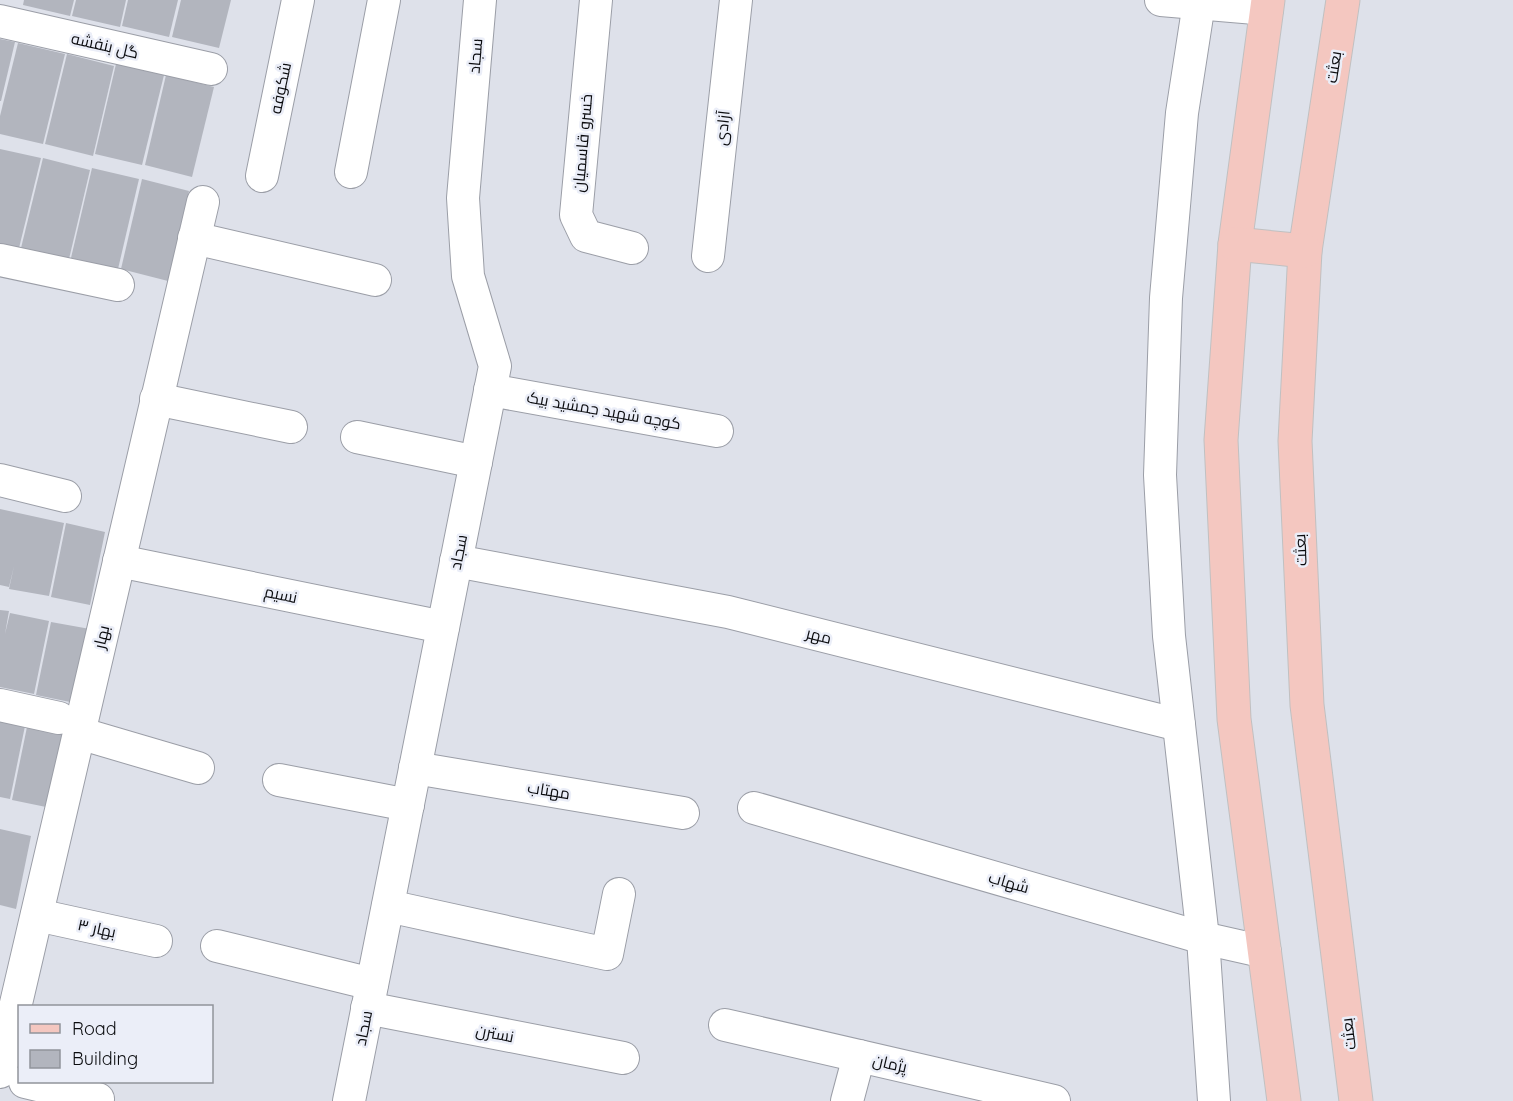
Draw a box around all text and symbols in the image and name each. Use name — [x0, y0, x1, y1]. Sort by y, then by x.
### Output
street label: گل بنفشه — [69, 28, 141, 63]
street label: سجاد — [463, 38, 487, 74]
street label: بعثت — [1321, 50, 1345, 84]
street label: شکوفه — [265, 61, 295, 115]
street label: خسرو قاسمیان — [568, 93, 597, 193]
street label: آزادی — [710, 109, 735, 146]
street label: کوچه شهید جمشید بیک — [525, 387, 683, 435]
street label: سجاد — [445, 533, 471, 571]
street label: بعثت — [1289, 533, 1311, 567]
street label: نسیم — [262, 581, 299, 609]
street label: مهر — [803, 622, 834, 649]
street label: بهار — [88, 623, 114, 652]
street label: مهتاب — [526, 777, 572, 804]
street label: شهاب — [986, 867, 1032, 898]
street label: بهار ۳ — [76, 914, 118, 943]
legend — [18, 1005, 213, 1083]
street label: سجاد — [350, 1009, 376, 1047]
text: Road — [72, 1017, 117, 1040]
street label: بعثت — [1336, 1017, 1360, 1051]
street label: نسترن — [474, 1020, 516, 1047]
text: Building — [72, 1047, 138, 1070]
street label: پژمان — [870, 1049, 910, 1079]

